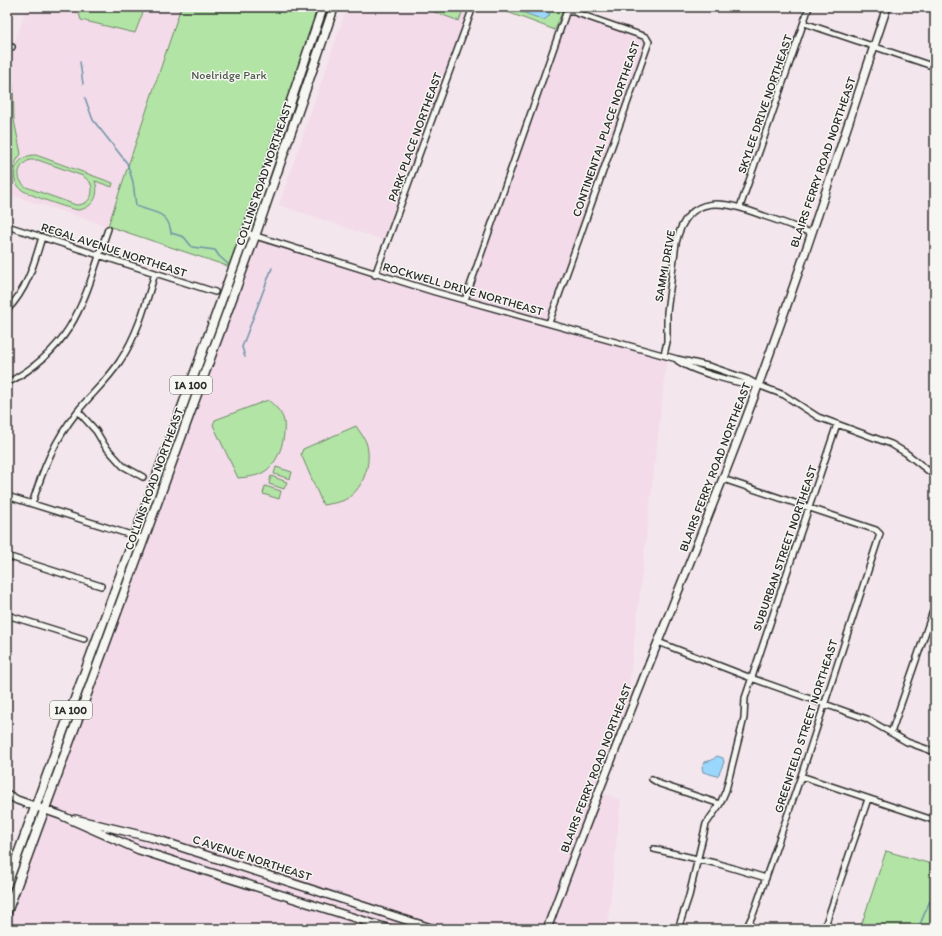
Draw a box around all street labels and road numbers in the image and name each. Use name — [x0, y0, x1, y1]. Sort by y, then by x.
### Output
street label: SKYLEE DRIVE NORTHEAST — [735, 32, 795, 175]
street label: CONTINENTAL PLACE NORTHEAST — [569, 39, 643, 219]
street label: PARK PLACE NORTHEAST — [385, 70, 445, 204]
street label: BLAIRS FERRY ROAD NORTHEAST — [787, 74, 859, 249]
street label: COLLINS ROAD NORTHEAST — [233, 100, 295, 247]
street label: REGAL AVENUE NORTHEAST — [39, 220, 189, 280]
street label: SAMMI DRIVE — [652, 229, 678, 303]
street label: ROCKWELL DRIVE NORTHEAST — [381, 259, 545, 319]
road number: IA 100 — [170, 376, 212, 394]
street label: BLAIRS FERRY ROAD NORTHEAST — [676, 380, 754, 553]
street label: COLLINS ROAD NORTHEAST — [122, 406, 186, 552]
street label: SUBURBAN STREET NORTHEAST — [750, 463, 820, 633]
street label: GREENFIELD STREET NORTHEAST — [771, 637, 841, 815]
street label: BLAIRS FERRY ROAD NORTHEAST — [557, 681, 635, 854]
road number: IA 100 — [50, 701, 92, 719]
street label: C AVENUE NORTHEAST — [191, 832, 314, 884]

